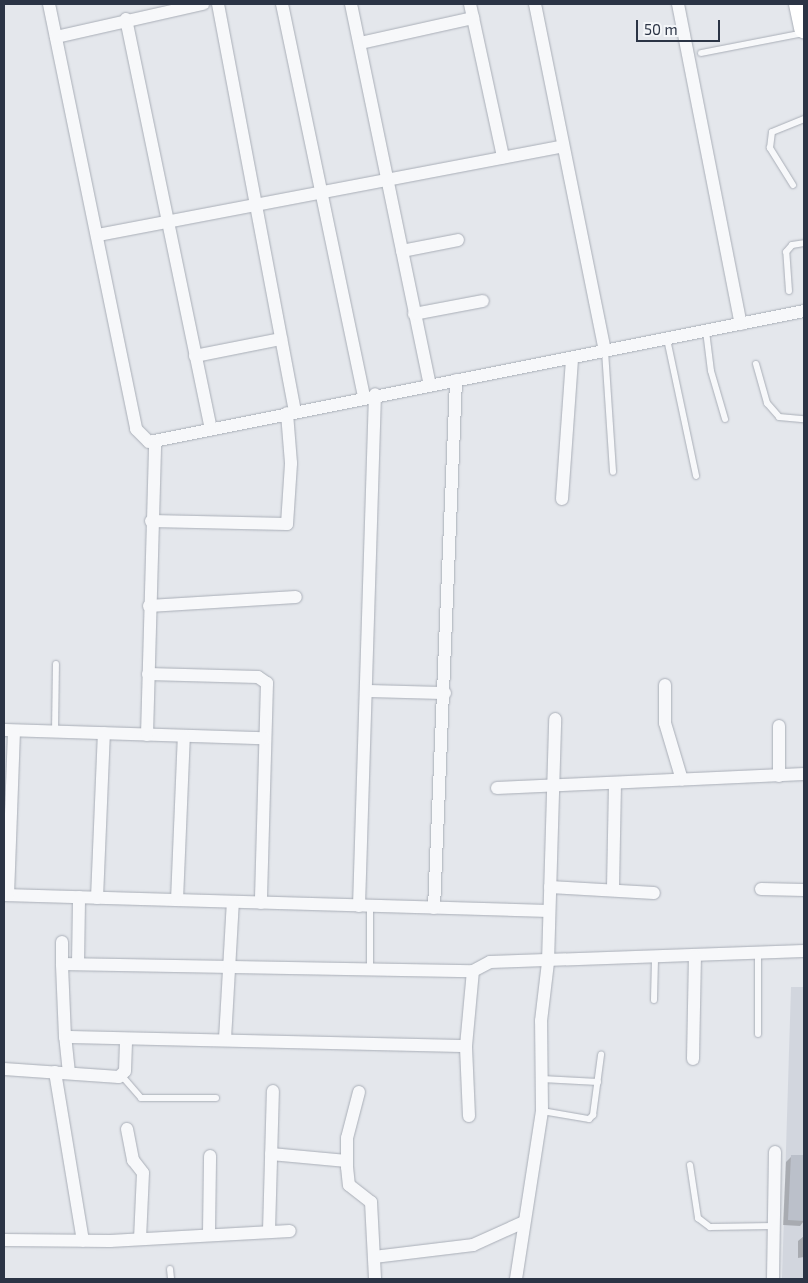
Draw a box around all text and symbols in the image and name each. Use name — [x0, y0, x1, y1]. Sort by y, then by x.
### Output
scale bar — [638, 10, 722, 42]
text: 50 m — [644, 20, 678, 38]

